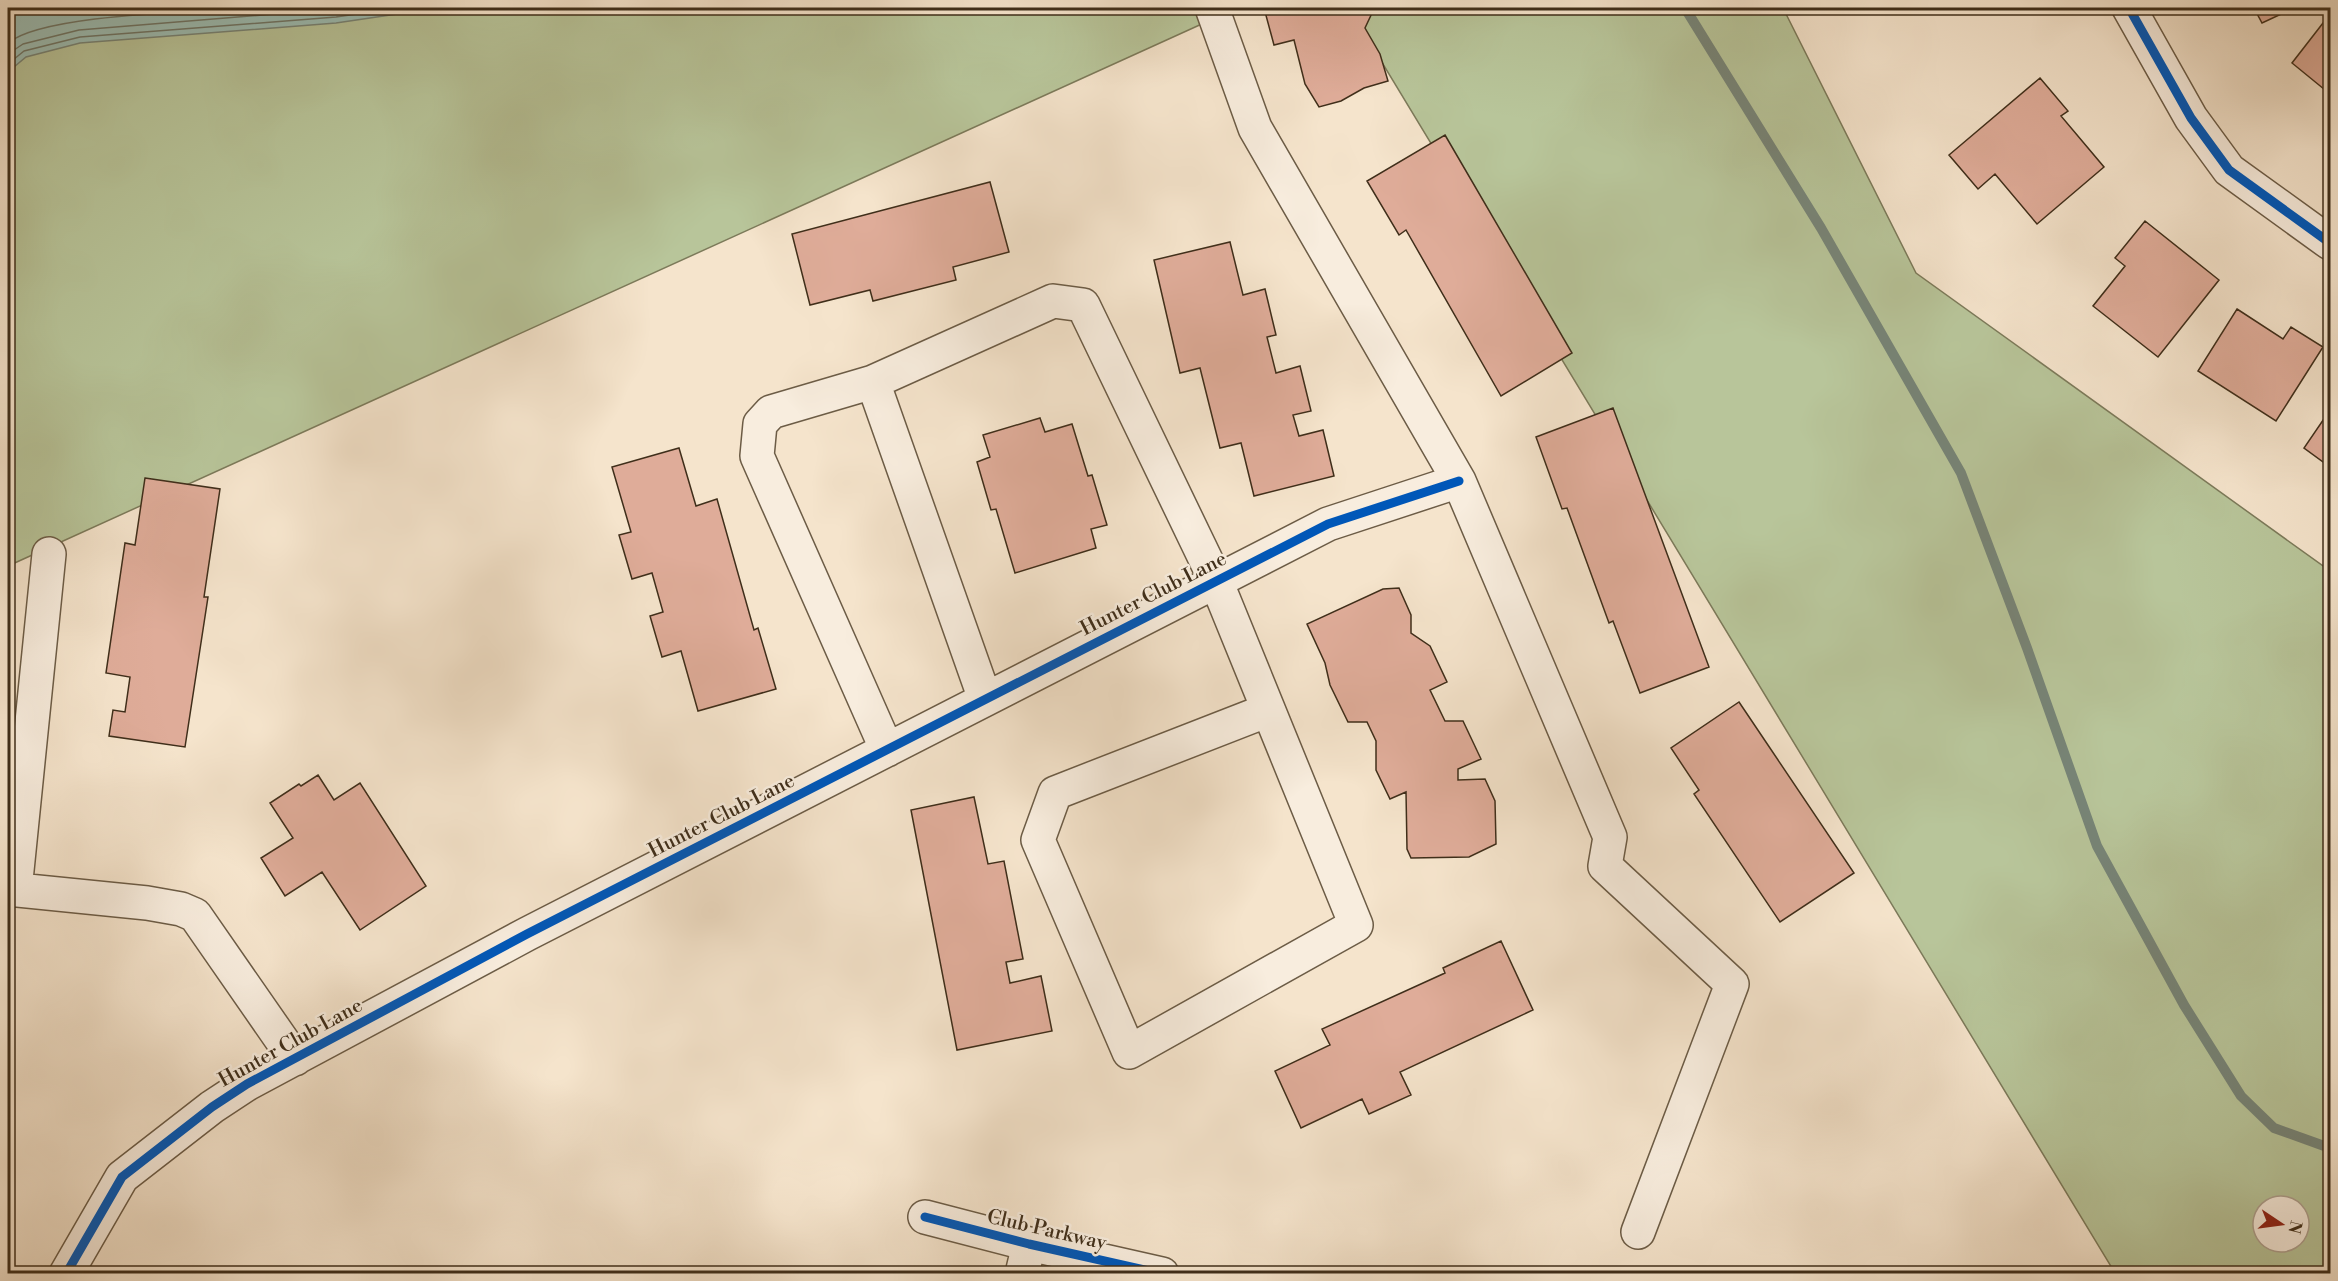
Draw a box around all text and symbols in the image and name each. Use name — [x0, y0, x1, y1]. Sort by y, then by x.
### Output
street label: Hunter Club Lane — [1076, 547, 1231, 642]
street label: Hunter Club Lane — [644, 769, 799, 864]
street label: Hunter Club Lane — [214, 993, 367, 1093]
north arrow — [2251, 1194, 2311, 1254]
street label: Club Parkway — [985, 1205, 1109, 1256]
text: N — [2283, 1219, 2306, 1236]

